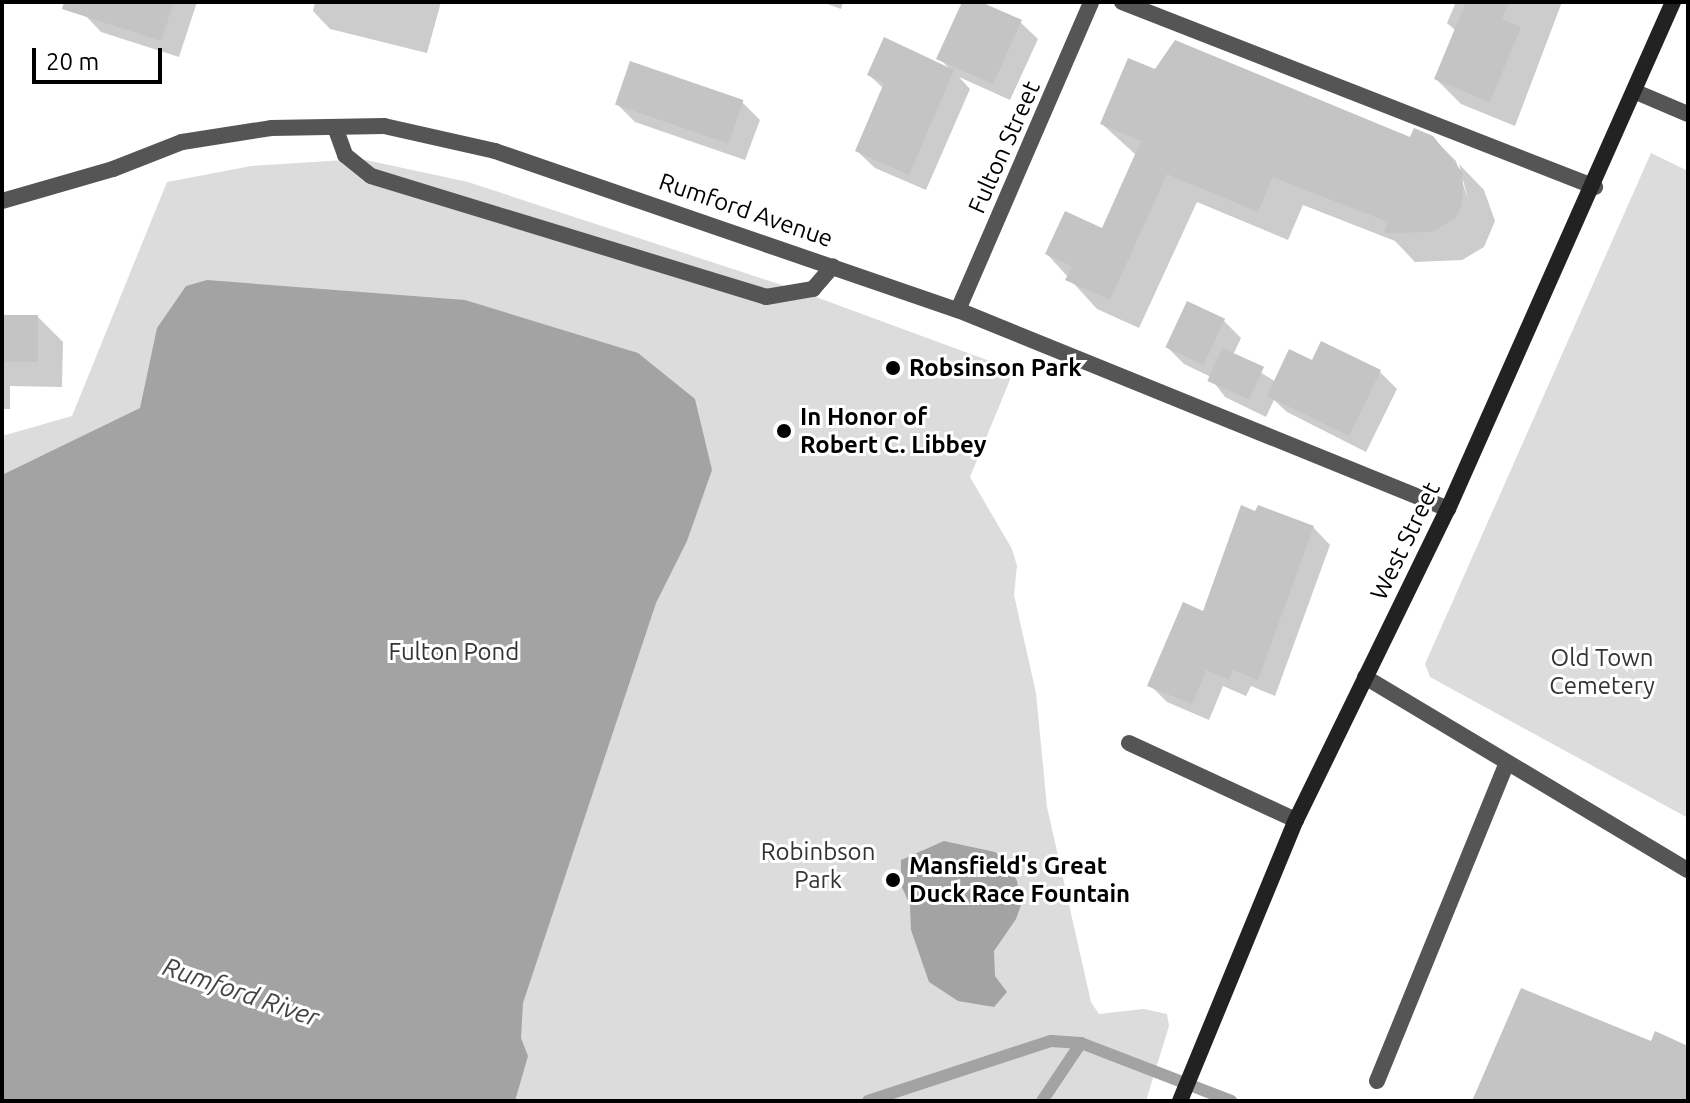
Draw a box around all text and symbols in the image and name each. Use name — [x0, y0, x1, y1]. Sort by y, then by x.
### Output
scale bar — [36, 32, 166, 82]
text: 20 m — [46, 48, 99, 75]
street label: Fulton Street — [962, 76, 1046, 218]
street label: Rumford Avenue — [655, 167, 837, 253]
place label: Robsinson Park — [909, 354, 1082, 382]
marker: Robsinson Park — [884, 359, 902, 377]
place label: In Honor of Robert C. Libbey — [800, 403, 986, 459]
marker: In Honor of Robert C. Libbey — [775, 422, 793, 440]
street label: West Street — [1364, 477, 1446, 605]
park label: Fulton Pond — [389, 638, 519, 666]
park label: Old Town Cemetery — [1549, 644, 1655, 700]
park label: Robinbson Park — [761, 838, 875, 894]
place label: Mansfield's Great Duck Race Fountain — [909, 852, 1130, 908]
marker: Mansfield's Great Duck Race Fountain — [884, 871, 902, 889]
water label: Rumford River — [159, 951, 323, 1033]

